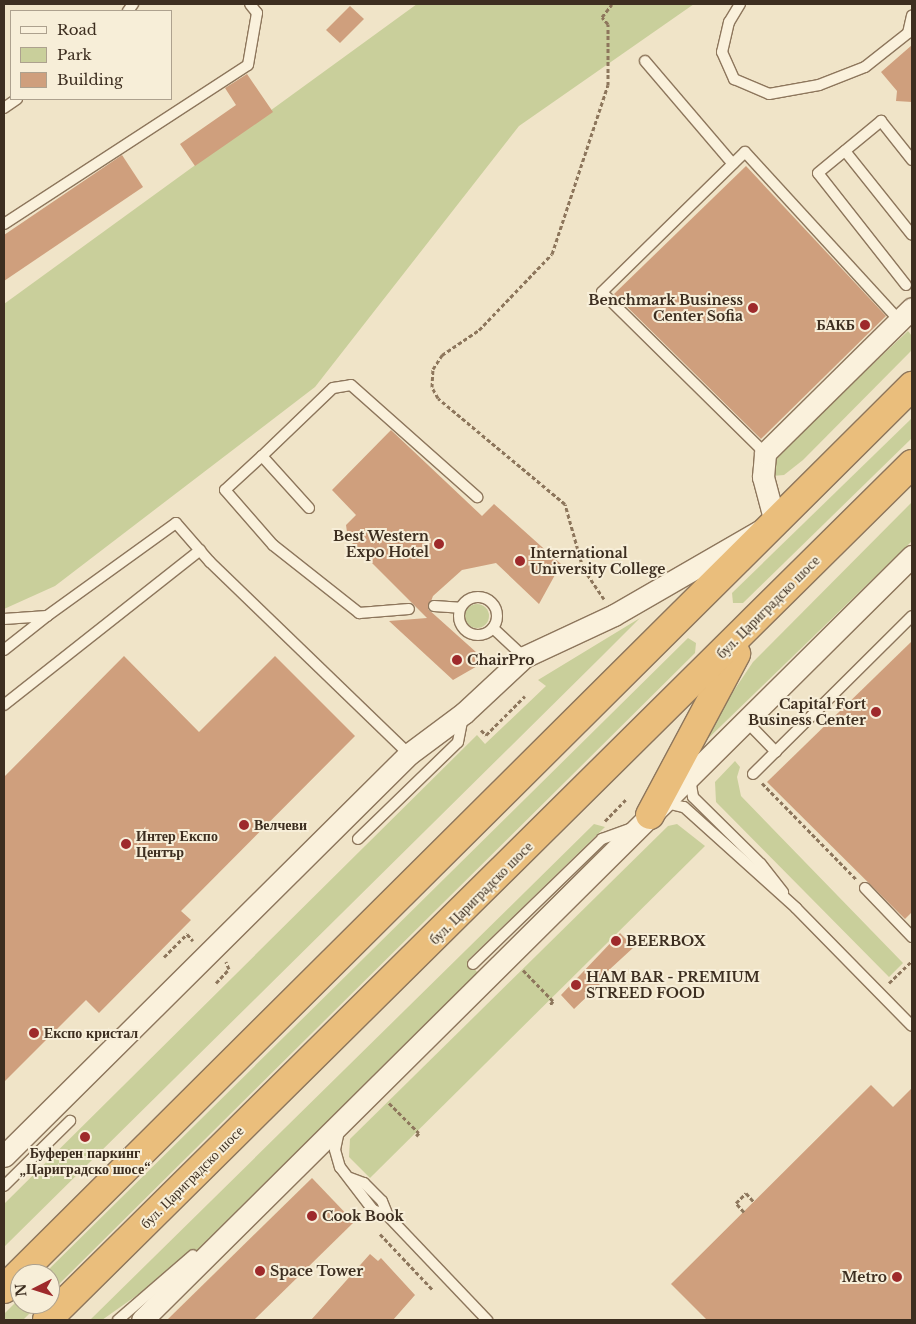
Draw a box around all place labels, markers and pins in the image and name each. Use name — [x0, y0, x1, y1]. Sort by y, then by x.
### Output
place label: Benchmark Business Center Sofia — [588, 292, 743, 324]
marker: Benchmark Business Center Sofia — [747, 302, 759, 314]
place label: БАКБ — [816, 317, 855, 333]
marker: БАКБ — [859, 319, 871, 331]
place label: Best Western Expo Hotel — [333, 528, 429, 560]
marker: Best Western Expo Hotel — [433, 538, 445, 550]
place label: International University College — [530, 545, 666, 578]
marker: International University College — [514, 555, 526, 567]
place label: ChairPro — [467, 652, 534, 668]
marker: ChairPro — [451, 654, 463, 666]
place label: Capital Fort Business Center — [748, 696, 866, 729]
marker: Capital Fort Business Center — [870, 706, 882, 718]
place label: Велчеви — [254, 817, 307, 833]
marker: Велчеви — [238, 819, 250, 831]
place label: Интер Експо Център — [136, 828, 218, 860]
marker: Интер Експо Център — [120, 838, 132, 850]
place label: BEERBOX — [626, 933, 706, 949]
marker: BEERBOX — [610, 935, 622, 947]
place label: HAM BAR - PREMIUM STREED FOOD — [586, 969, 760, 1002]
marker: HAM BAR - PREMIUM STREED FOOD — [570, 979, 582, 991]
place label: Експо кристал — [44, 1025, 138, 1041]
marker: Експо кристал — [28, 1027, 40, 1039]
marker: Буферен паркинг „Цариградско шосе“ — [79, 1131, 91, 1143]
place label: Буферен паркинг „Цариградско шосе“ — [19, 1145, 151, 1178]
place label: Cook Book — [322, 1208, 404, 1224]
marker: Cook Book — [306, 1210, 318, 1222]
place label: Space Tower — [270, 1263, 364, 1279]
marker: Space Tower — [254, 1265, 266, 1277]
place label: Metro — [842, 1269, 887, 1285]
marker: Metro — [891, 1271, 903, 1283]

